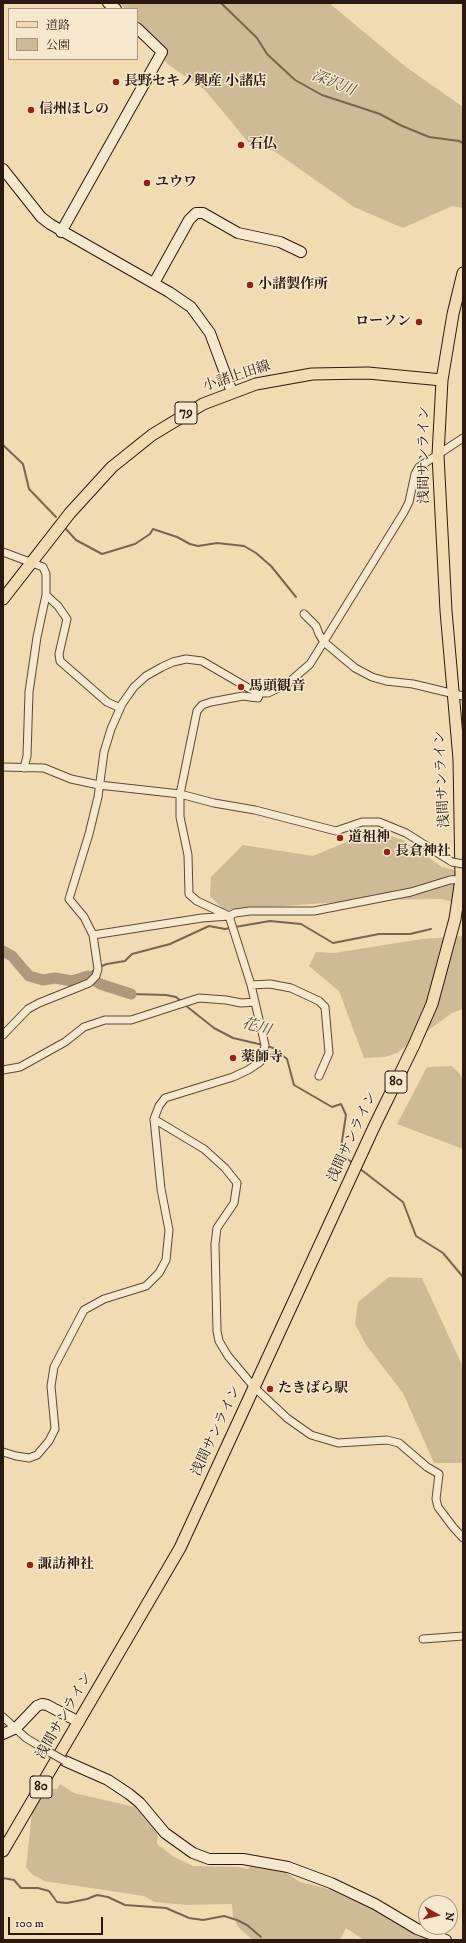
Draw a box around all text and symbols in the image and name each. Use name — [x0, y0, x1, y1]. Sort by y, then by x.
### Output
legend — [8, 8, 138, 60]
text: 道路 — [46, 18, 70, 33]
text: 公園 — [46, 38, 70, 53]
water label: 深沢川 — [309, 67, 357, 101]
place label: 長野セキノ興産 小諸店 — [124, 74, 267, 90]
marker: 長野セキノ興産 小諸店 — [111, 77, 121, 87]
place label: 信州ほしの — [39, 102, 109, 118]
marker: 信州ほしの — [26, 105, 36, 115]
place label: 石仏 — [249, 137, 277, 153]
marker: 石仏 — [236, 140, 246, 150]
place label: ユウワ — [155, 175, 197, 191]
marker: ユウワ — [142, 178, 152, 188]
place label: 小諸製作所 — [258, 277, 328, 293]
marker: 小諸製作所 — [245, 280, 255, 290]
place label: ローソン — [355, 314, 411, 330]
marker: ローソン — [414, 317, 424, 327]
street label: 小諸上田線 — [201, 358, 273, 396]
road number: 79 — [175, 402, 197, 424]
street label: 浅間サンライン — [417, 406, 433, 504]
place label: 馬頭観音 — [249, 679, 305, 695]
marker: 馬頭観音 — [236, 682, 246, 692]
street label: 浅間サンライン — [432, 730, 454, 828]
place label: 道祖神 — [348, 830, 390, 846]
marker: 道祖神 — [335, 833, 345, 843]
place label: 長倉神社 — [395, 844, 451, 860]
marker: 長倉神社 — [382, 847, 392, 857]
water label: 花川 — [239, 1015, 273, 1041]
place label: 薬師寺 — [241, 1050, 283, 1066]
marker: 薬師寺 — [228, 1053, 238, 1063]
road number: 80 — [385, 1071, 407, 1093]
street label: 浅間サンライン — [325, 1089, 381, 1185]
place label: たきばら駅 — [278, 1381, 348, 1397]
street label: 浅間サンライン — [189, 1383, 245, 1479]
marker: たきばら駅 — [265, 1384, 275, 1394]
place label: 諏訪神社 — [38, 1557, 94, 1573]
marker: 諏訪神社 — [25, 1560, 35, 1570]
street label: 浅間サンライン — [33, 1669, 97, 1763]
road number: 80 — [30, 1776, 52, 1798]
north arrow — [418, 1895, 458, 1935]
scale bar — [10, 1909, 105, 1935]
text: N — [441, 1911, 456, 1922]
text: 100 m — [15, 1916, 44, 1931]

